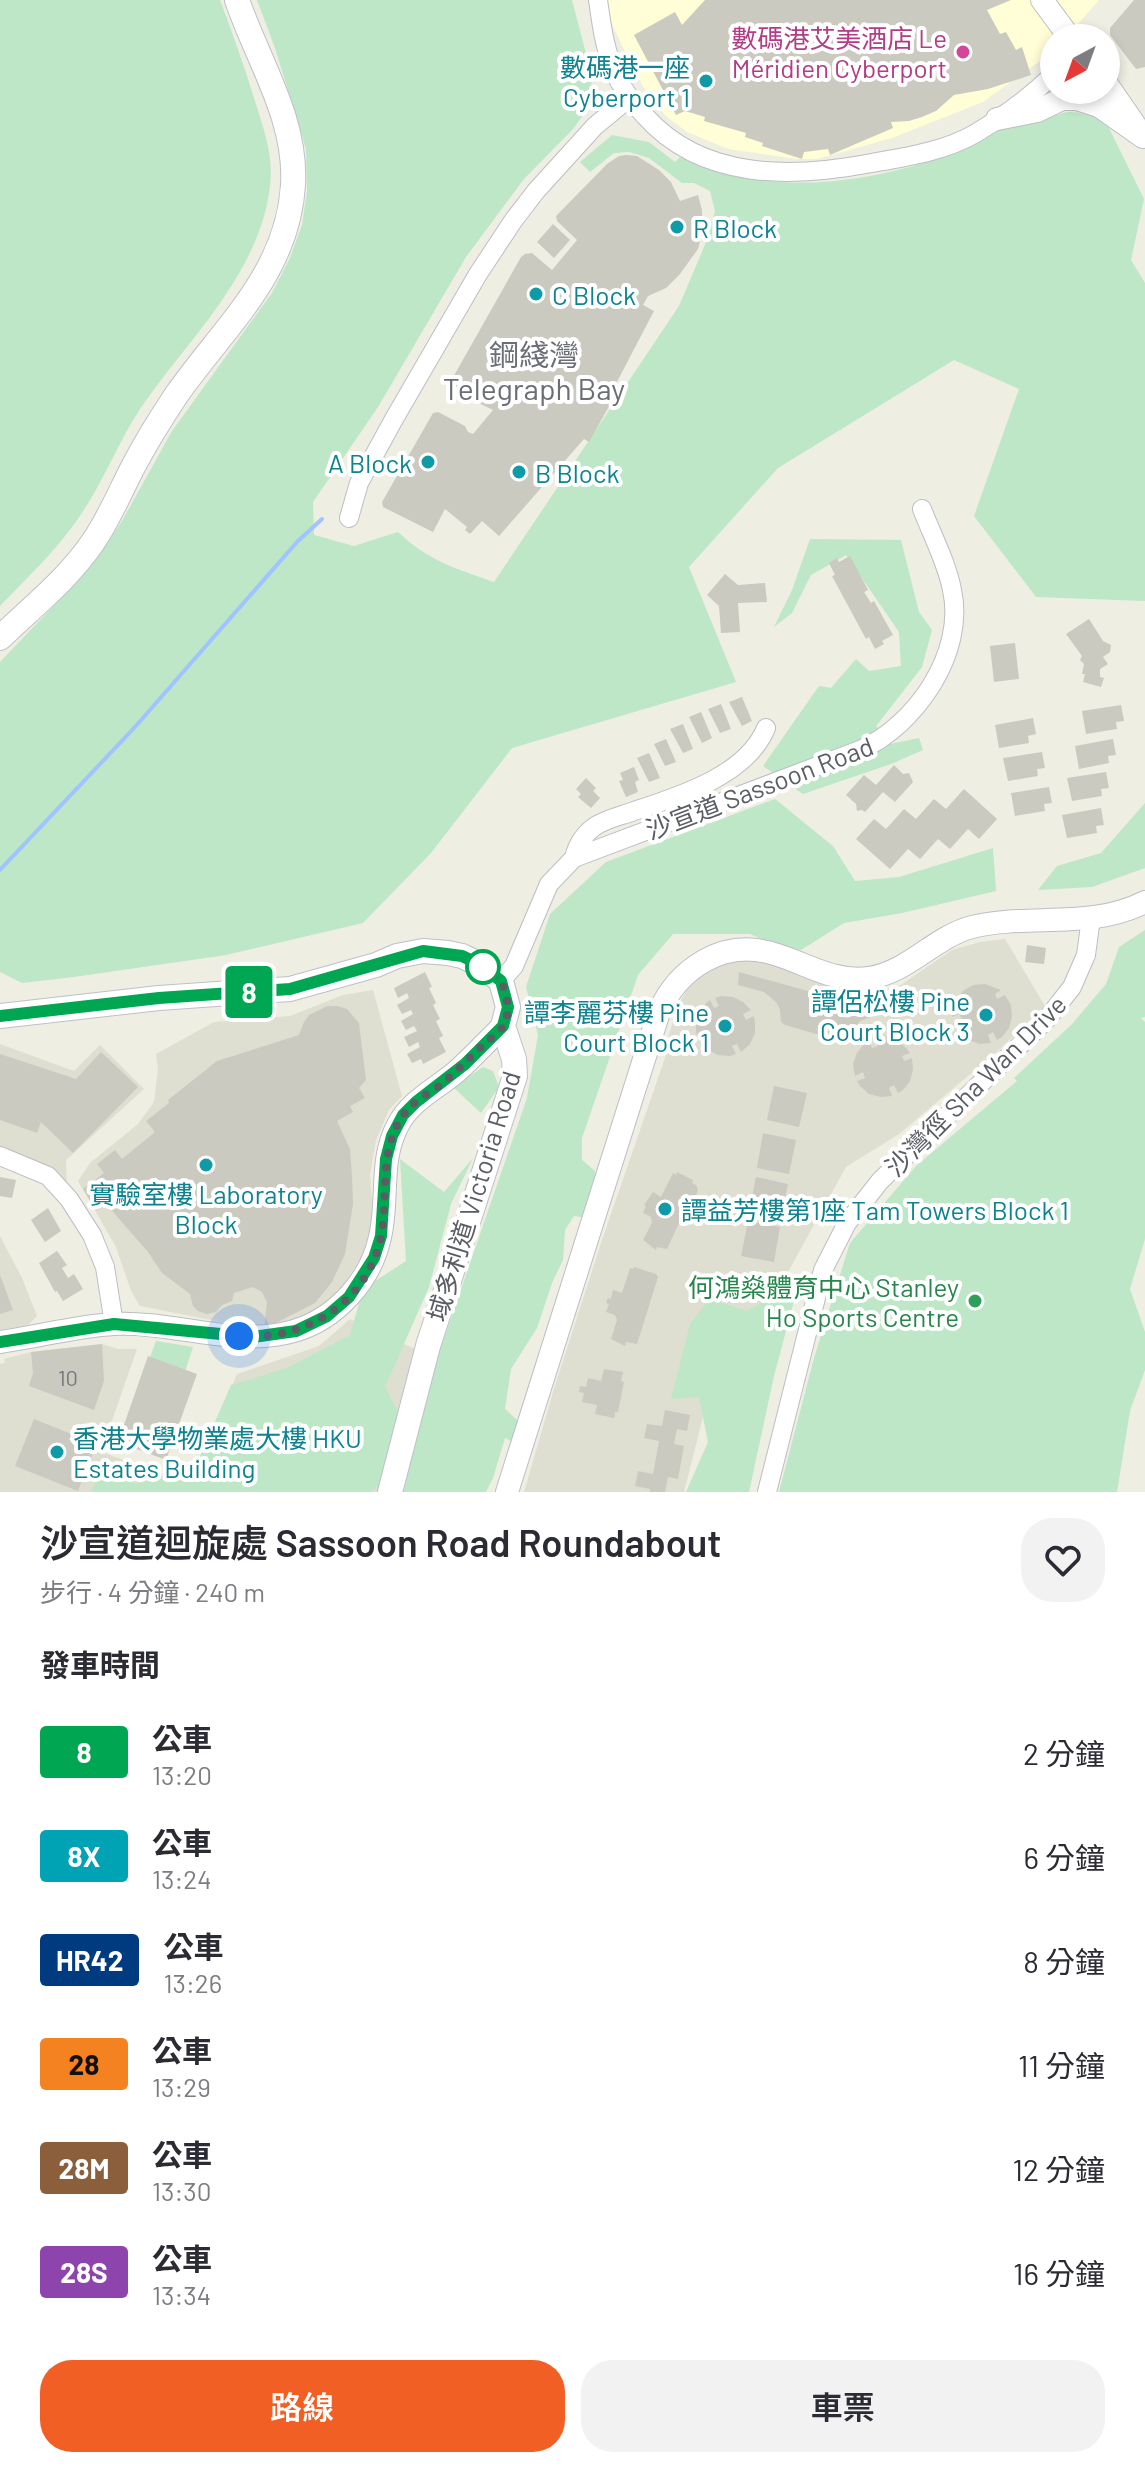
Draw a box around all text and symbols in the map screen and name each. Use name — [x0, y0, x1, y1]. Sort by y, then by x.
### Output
place label: 數碼港艾美酒店 Le Méridien Cyberport — [731, 22, 947, 83]
north arrow — [1040, 24, 1120, 104]
map controls — [1040, 24, 1120, 104]
marker: 數碼港艾美酒店 Le Méridien Cyberport — [954, 43, 972, 61]
place label: 數碼港一座 Cyberport 1 — [560, 51, 690, 112]
marker: 數碼港一座 Cyberport 1 — [697, 72, 715, 90]
place label: R Block — [693, 212, 777, 243]
marker: R Block — [668, 218, 686, 236]
place label: C Block — [552, 279, 636, 310]
marker: C Block — [527, 285, 545, 303]
district label: 鋼綫灣 Telegraph Bay — [443, 336, 625, 406]
place label: A Block — [328, 447, 412, 478]
marker: A Block — [419, 453, 437, 471]
place label: B Block — [535, 457, 620, 488]
marker: B Block — [510, 463, 528, 481]
street label: 沙宣道 Sassoon Road — [641, 729, 877, 845]
unlabelled marker — [466, 950, 500, 984]
line badge: 8 — [223, 966, 275, 1018]
text: 8 — [241, 975, 257, 1009]
place label: 譚侶松樓 Pine Court Block 3 — [811, 985, 970, 1046]
street label: 沙灣徑 Sha Wan Drive — [878, 988, 1072, 1182]
place label: 譚李麗芬樓 Pine Court Block 1 — [524, 996, 709, 1057]
marker: 譚侶松樓 Pine Court Block 3 — [977, 1006, 995, 1024]
marker: 譚李麗芬樓 Pine Court Block 1 — [716, 1017, 734, 1035]
street label: 域多利道 Victoria Road — [420, 1067, 526, 1325]
marker: 實驗室樓 Laboratory Block — [197, 1156, 215, 1174]
place label: 實驗室樓 Laboratory Block — [89, 1178, 323, 1239]
place label: 譚益芳樓第1座 Tam Towers Block 1 — [681, 1194, 1069, 1225]
marker: 譚益芳樓第1座 Tam Towers Block 1 — [656, 1200, 674, 1218]
place label: 何鴻燊體育中心 Stanley Ho Sports Centre — [688, 1271, 959, 1332]
marker: 何鴻燊體育中心 Stanley Ho Sports Centre — [966, 1292, 984, 1310]
your location — [219, 1316, 259, 1356]
house number: 10 — [58, 1364, 78, 1390]
place label: 香港大學物業處大樓 HKU Estates Building — [73, 1422, 362, 1483]
marker: 香港大學物業處大樓 HKU Estates Building — [48, 1443, 66, 1461]
button: heart — [1021, 1518, 1105, 1602]
text: 沙宣道迴旋處 Sassoon Road Roundabout — [40, 1519, 722, 1565]
text: 步行 · 4 分鐘 · 240 m — [40, 1576, 265, 1607]
text: 發車時間 — [40, 1646, 160, 1682]
text: 公車 — [152, 1720, 212, 1756]
text: 8 — [76, 1735, 92, 1769]
text: 2 分鐘 — [1023, 1735, 1105, 1771]
text: 13:20 — [152, 1759, 212, 1790]
text: 公車 — [152, 1824, 212, 1860]
text: 8X — [68, 1839, 100, 1873]
text: 6 分鐘 — [1024, 1839, 1105, 1875]
text: 13:24 — [152, 1863, 212, 1894]
text: 公車 — [163, 1928, 223, 1964]
text: HR42 — [56, 1943, 123, 1977]
text: 8 分鐘 — [1023, 1943, 1105, 1979]
text: 13:26 — [163, 1967, 222, 1998]
text: 公車 — [152, 2032, 212, 2068]
text: 28 — [69, 2047, 99, 2081]
text: 11 分鐘 — [1018, 2047, 1105, 2083]
text: 13:29 — [152, 2071, 211, 2102]
text: 公車 — [152, 2136, 212, 2172]
text: 28M — [59, 2151, 109, 2185]
text: 12 分鐘 — [1012, 2151, 1105, 2187]
text: 13:30 — [152, 2175, 211, 2206]
text: 公車 — [152, 2240, 212, 2276]
text: 28S — [60, 2255, 108, 2289]
text: 16 分鐘 — [1013, 2255, 1105, 2291]
text: 13:34 — [152, 2279, 211, 2310]
button: 路線 — [40, 2360, 565, 2452]
button: 車票 — [581, 2360, 1105, 2452]

